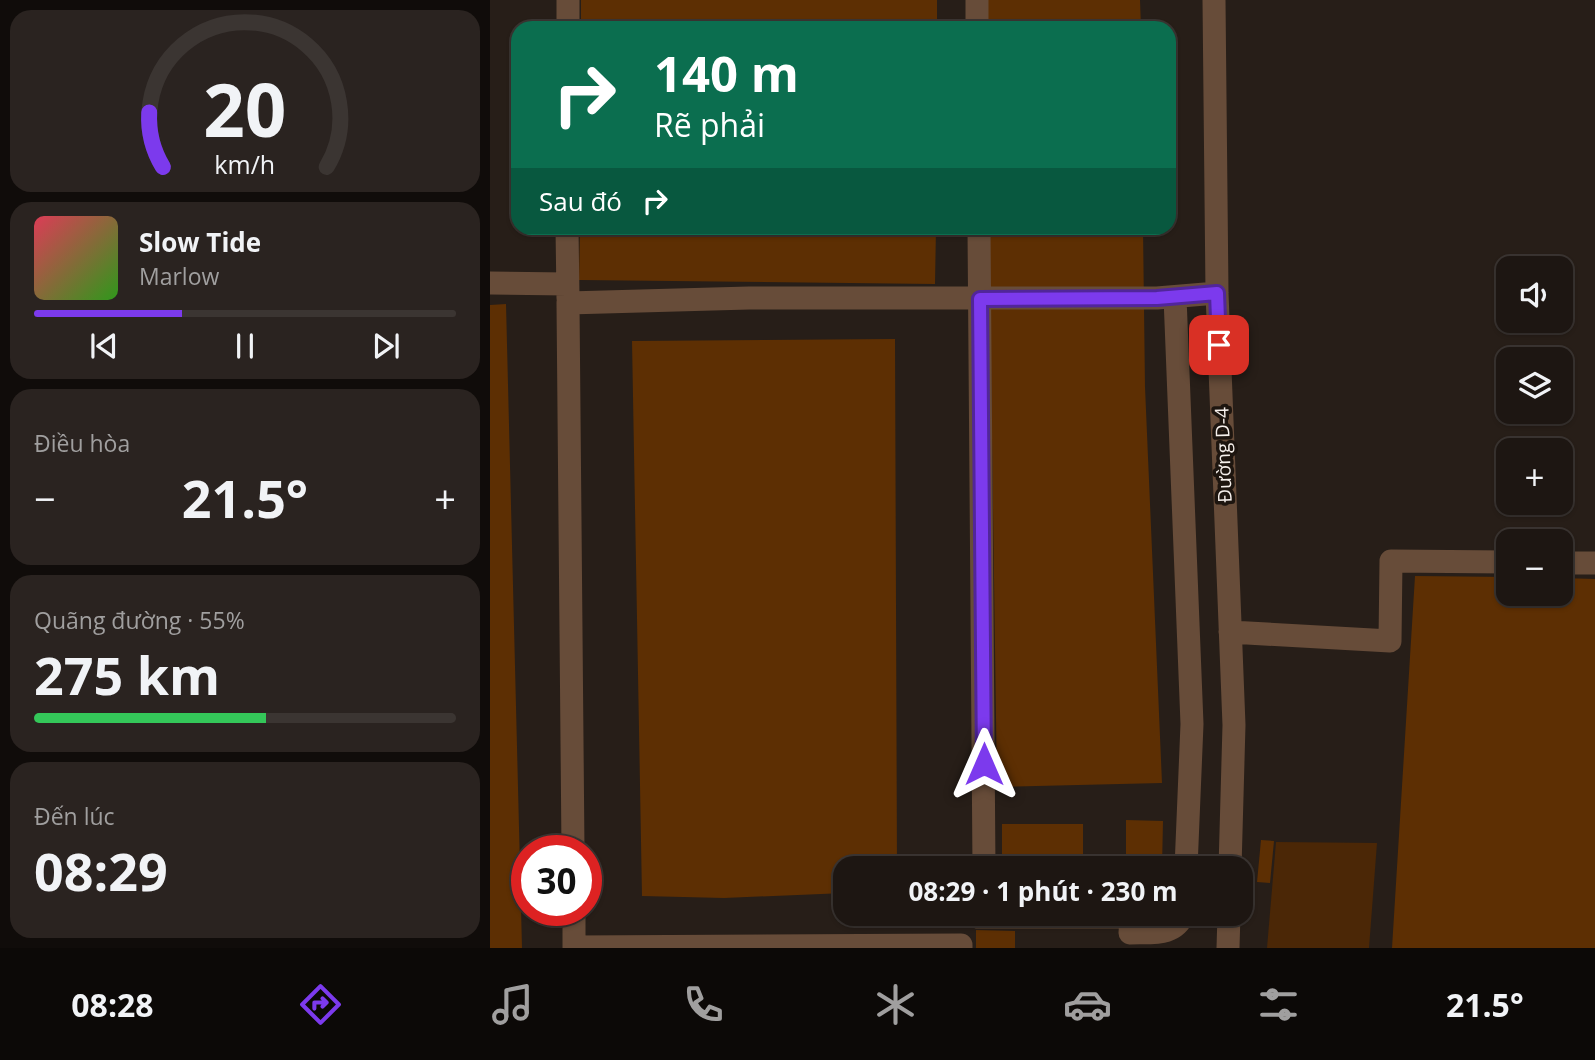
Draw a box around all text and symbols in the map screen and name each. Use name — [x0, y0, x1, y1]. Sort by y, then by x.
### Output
text: 140 m — [654, 40, 799, 106]
icon: right — [539, 49, 630, 140]
text: 20 — [203, 59, 287, 158]
text: Rẽ phải — [654, 103, 765, 146]
text: km/h — [215, 147, 275, 181]
icon: right — [636, 182, 674, 220]
text: Sau đó — [539, 183, 622, 219]
text: Slow Tide — [139, 224, 261, 260]
map controls — [1496, 256, 1573, 606]
button: sound — [1496, 256, 1573, 333]
text: Marlow — [139, 260, 219, 292]
pin — [1189, 315, 1249, 375]
icon: arrive — [1200, 326, 1238, 364]
icon: previous — [85, 327, 123, 365]
icon: pause — [226, 327, 264, 365]
icon: next — [367, 327, 405, 365]
button: layers — [1496, 347, 1573, 424]
street label: Đường D-4 — [1208, 407, 1238, 503]
text: Điều hòa — [34, 427, 130, 459]
button: + — [1496, 438, 1573, 515]
text: 21.5° — [182, 462, 308, 533]
text: − — [34, 472, 56, 524]
text: + — [434, 472, 456, 524]
button: − — [1496, 529, 1573, 606]
text: Quãng đường · 55% — [34, 604, 245, 636]
text: 275 km — [34, 639, 220, 710]
position arrow — [947, 727, 1021, 801]
text: Đến lúc — [34, 800, 115, 832]
text: 08:29 — [34, 835, 168, 906]
speed limit sign: 30 — [511, 835, 602, 926]
text: 08:29 · 1 phút · 230 m — [908, 873, 1178, 909]
icon: directions — [296, 980, 345, 1029]
icon: music — [488, 980, 537, 1029]
icon: phone — [679, 980, 728, 1029]
icon: climate — [871, 980, 920, 1029]
icon: car — [1063, 980, 1112, 1029]
icon: filters — [1254, 980, 1303, 1029]
text: 08:28 — [71, 983, 154, 1026]
text: 21.5° — [1446, 983, 1524, 1026]

